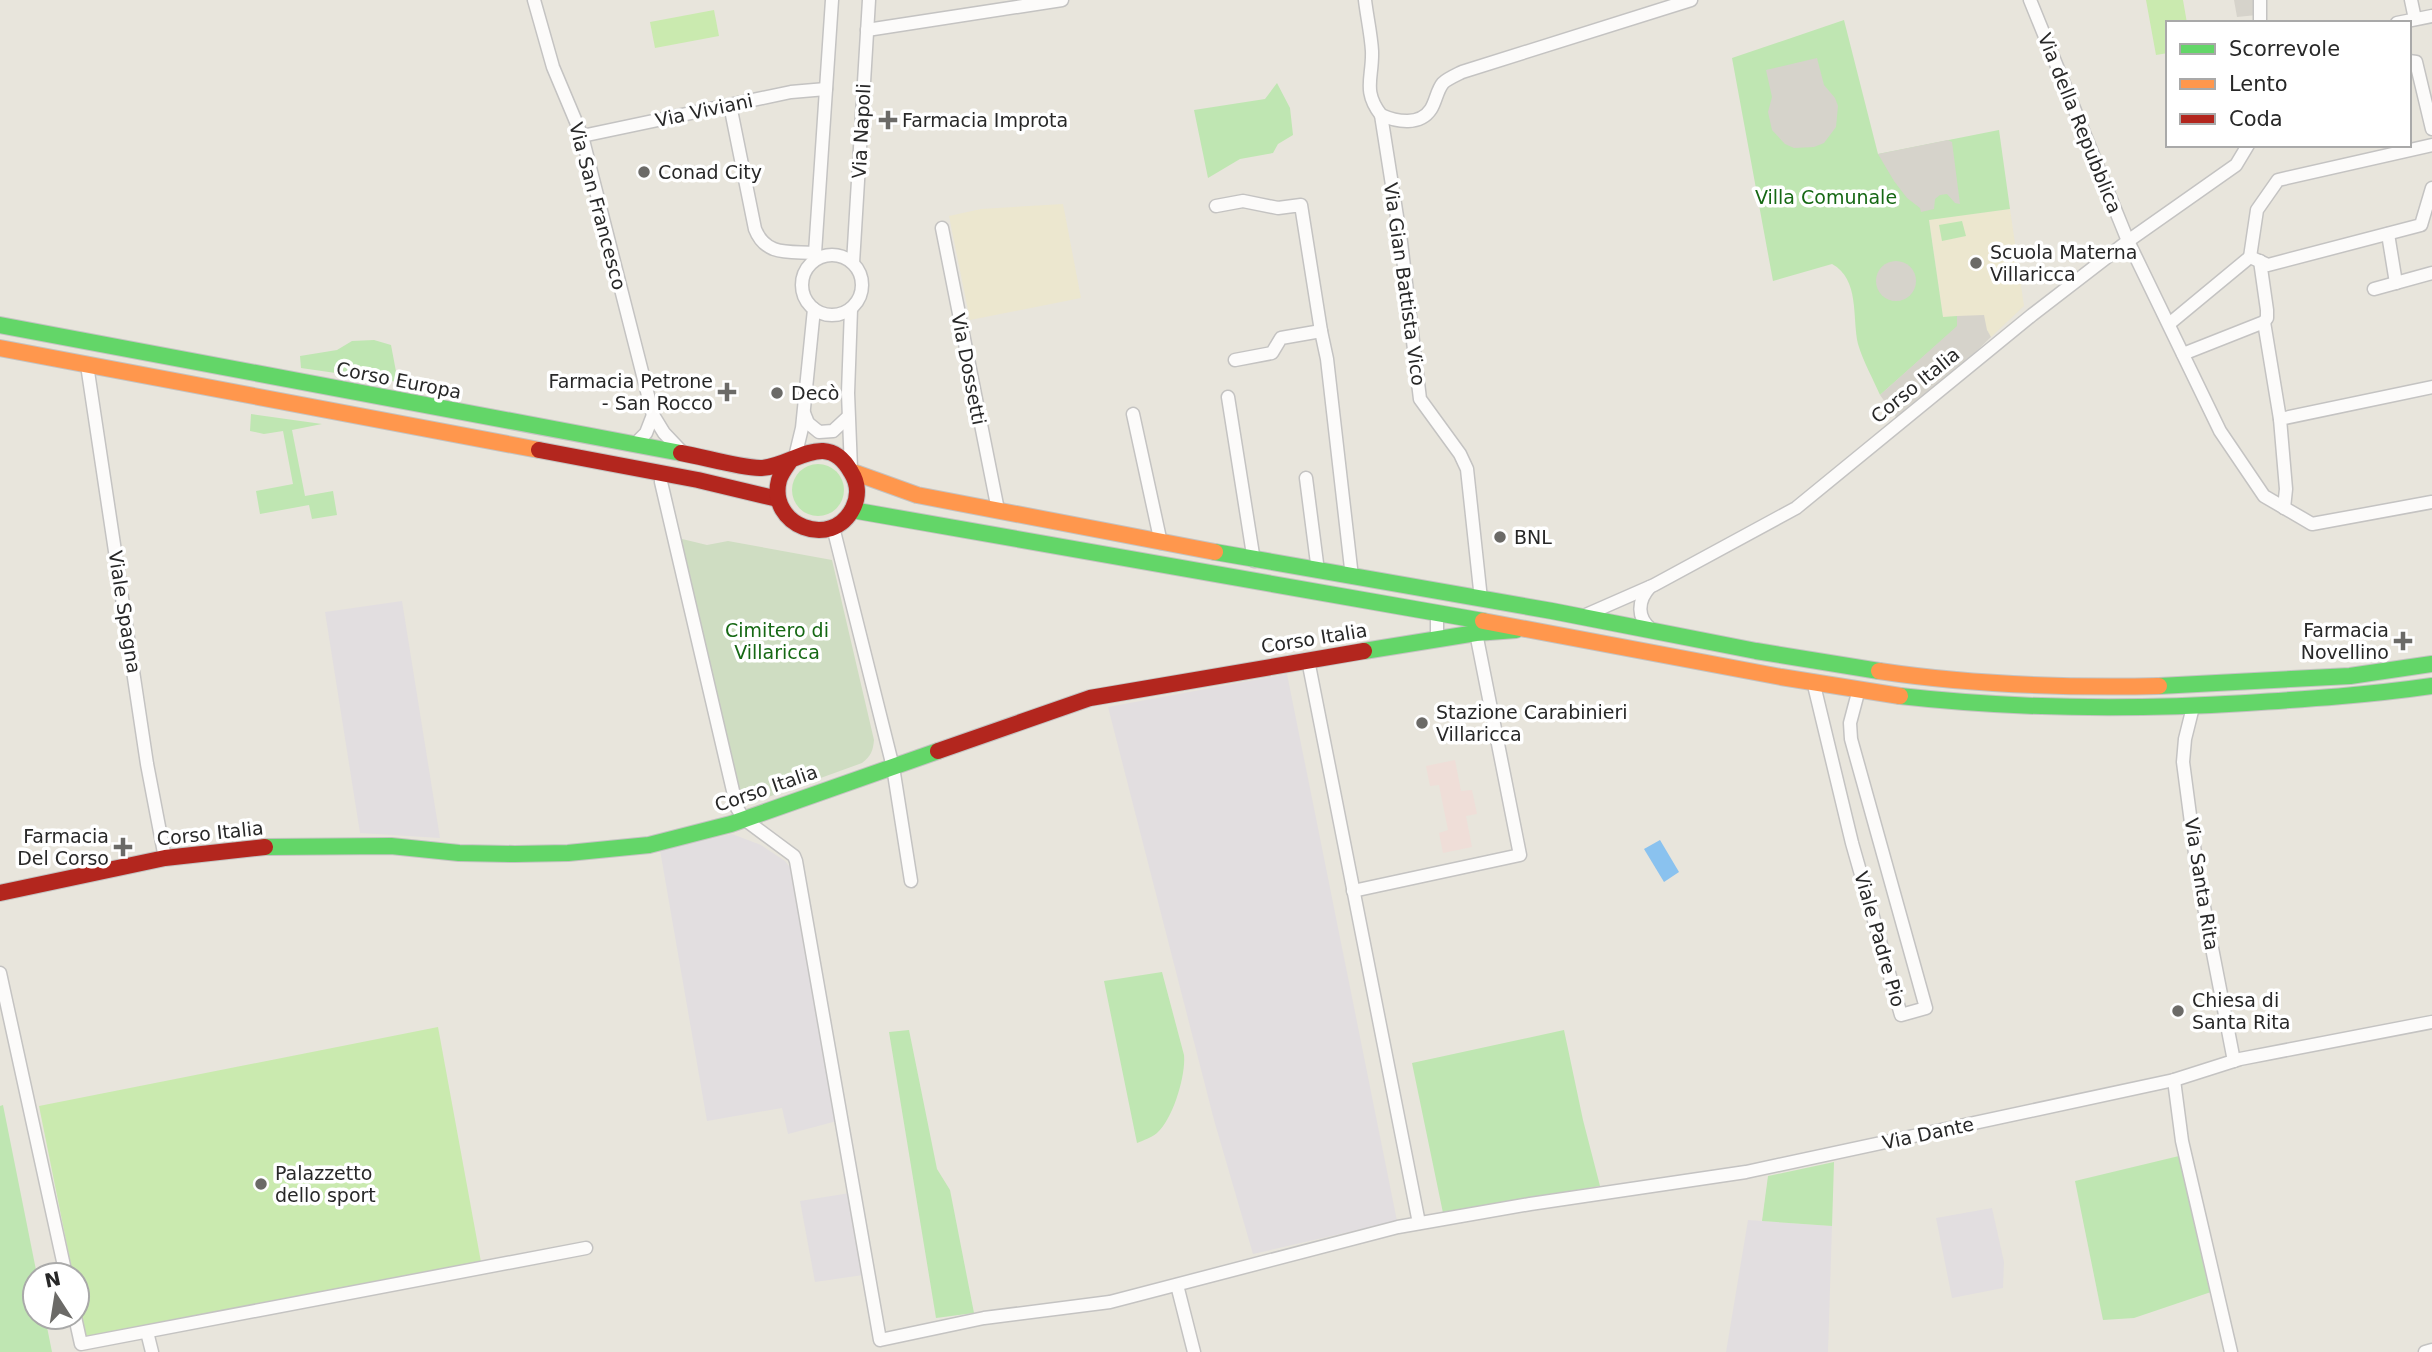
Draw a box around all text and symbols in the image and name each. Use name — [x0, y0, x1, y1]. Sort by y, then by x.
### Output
legend — [2166, 21, 2411, 147]
street label: Via della Repubblica — [2034, 30, 2126, 216]
text: Scorrevole — [2229, 37, 2340, 61]
text: Lento — [2229, 72, 2288, 96]
street label: Via Napoli — [848, 83, 874, 179]
street label: Via Viviani — [653, 89, 755, 131]
text: Coda — [2229, 107, 2283, 131]
place label: Farmacia Improta — [902, 109, 1068, 131]
marker: Farmacia Improta — [880, 112, 896, 128]
street label: Via San Francesco — [565, 120, 631, 292]
place label: Conad City — [658, 161, 762, 183]
marker: Conad City — [636, 164, 652, 180]
street label: Via Gian Battista Vico — [1380, 181, 1430, 387]
park label: Villa Comunale — [1755, 186, 1897, 208]
place label: Scuola Materna Villaricca — [1990, 241, 2137, 285]
marker: Scuola Materna Villaricca — [1968, 255, 1984, 271]
street label: Via Dossetti — [947, 311, 991, 427]
street label: Corso Italia — [1866, 343, 1964, 427]
street label: Corso Europa — [335, 357, 463, 403]
place label: Farmacia Petrone - San Rocco — [548, 370, 713, 414]
place label: Decò — [791, 382, 839, 404]
marker: Farmacia Petrone - San Rocco — [719, 384, 735, 400]
marker: Decò — [769, 385, 785, 401]
place label: BNL — [1514, 526, 1552, 548]
marker: BNL — [1492, 529, 1508, 545]
street label: Viale Spagna — [104, 549, 146, 675]
park label: Cimitero di Villaricca — [725, 619, 829, 663]
street label: Corso Italia — [1259, 619, 1369, 657]
place label: Farmacia Novellino — [2301, 619, 2389, 663]
marker: Farmacia Novellino — [2395, 633, 2411, 649]
place label: Stazione Carabinieri Villaricca — [1436, 701, 1628, 745]
marker: Stazione Carabinieri Villaricca — [1414, 715, 1430, 731]
street label: Corso Italia — [712, 760, 820, 816]
street label: Corso Italia — [156, 816, 264, 850]
street label: Via Santa Rita — [2181, 816, 2223, 952]
place label: Farmacia Del Corso — [17, 825, 109, 869]
marker: Farmacia Del Corso — [115, 839, 131, 855]
street label: Viale Padre Pio — [1850, 869, 1910, 1009]
place label: Chiesa di Santa Rita — [2192, 989, 2290, 1033]
marker: Chiesa di Santa Rita — [2170, 1003, 2186, 1019]
street label: Via Dante — [1880, 1113, 1976, 1153]
place label: Palazzetto dello sport — [275, 1162, 376, 1206]
marker: Palazzetto dello sport — [253, 1176, 269, 1192]
north arrow — [21, 1261, 91, 1331]
text: N — [42, 1267, 63, 1292]

